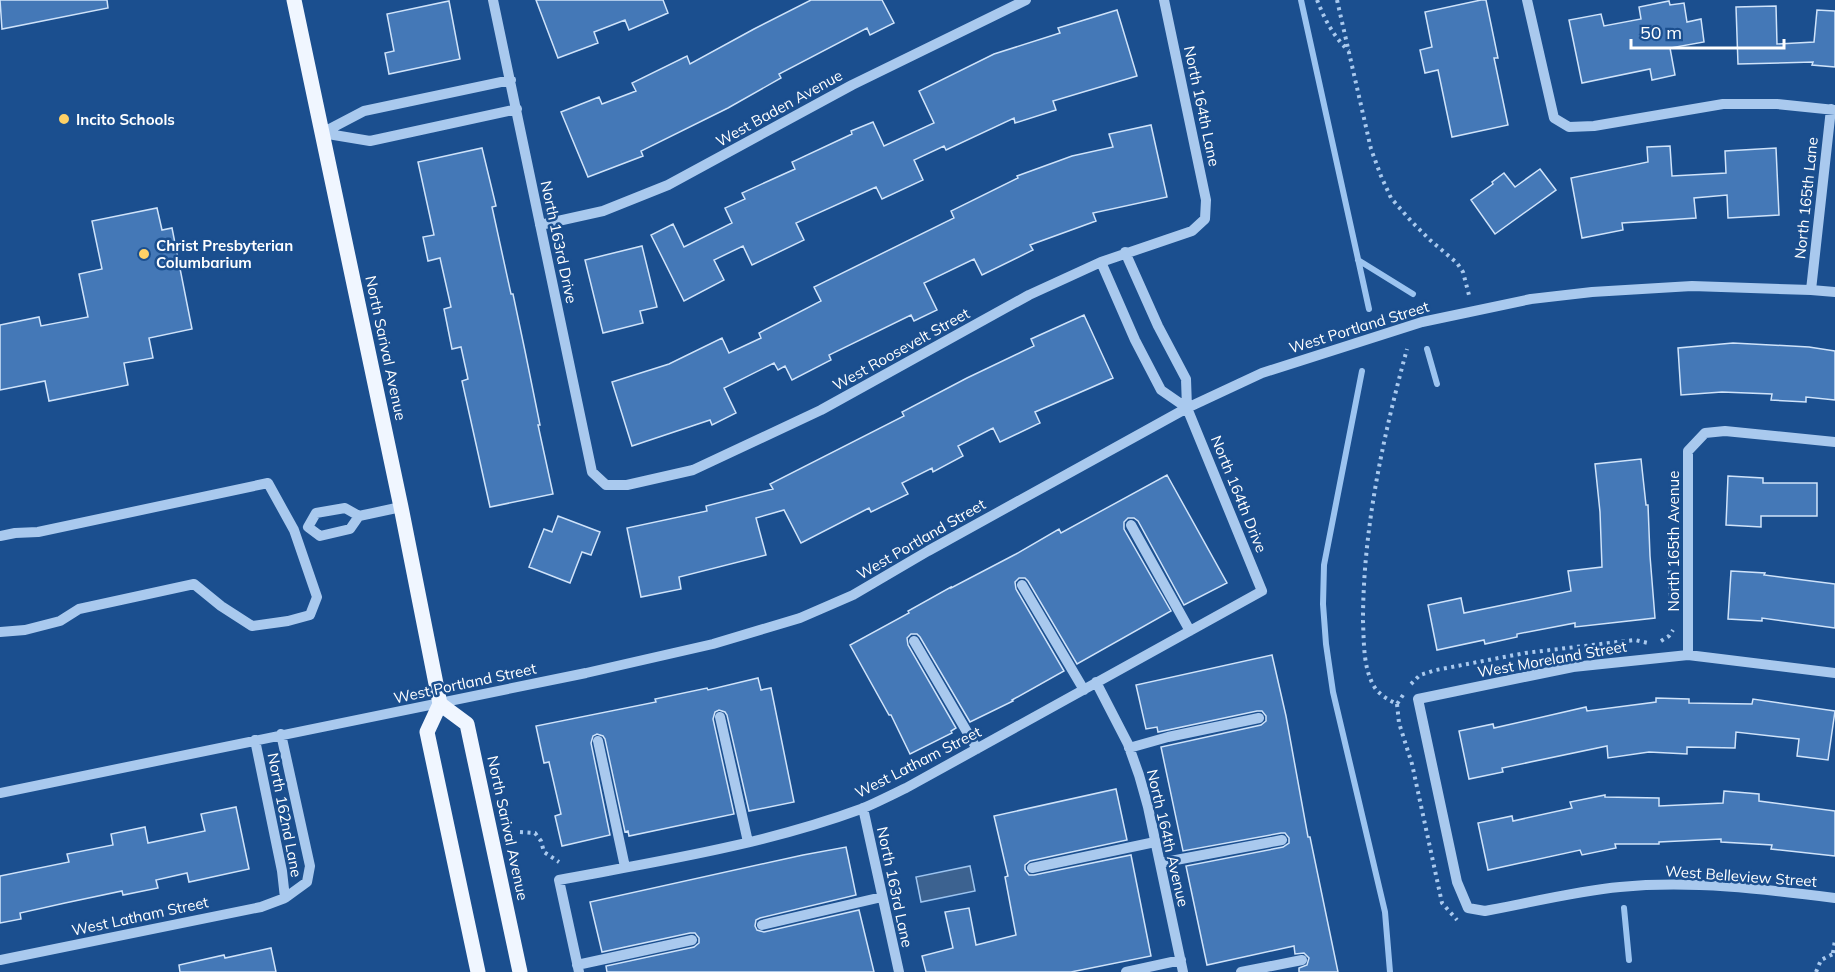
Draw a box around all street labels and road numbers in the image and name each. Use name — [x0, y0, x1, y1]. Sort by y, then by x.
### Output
street label: North 164th Lane — [1180, 44, 1224, 168]
street label: West Baden Avenue — [712, 65, 846, 151]
street label: North 165th Lane — [1790, 136, 1822, 260]
street label: North 163rd Drive — [537, 179, 581, 305]
street label: North Sarival Avenue — [361, 274, 411, 422]
street label: West Portland Street — [1287, 297, 1431, 357]
street label: West Roosevelt Street — [829, 303, 973, 395]
street label: North 164th Drive — [1207, 433, 1271, 555]
street label: North 165th Avenue — [1664, 471, 1683, 611]
street label: West Portland Street — [853, 494, 989, 584]
street label: West Moreland Street — [1476, 637, 1628, 681]
street label: West Portland Street — [392, 659, 538, 707]
street label: West Latham Street — [852, 722, 984, 802]
street label: North 162nd Lane — [264, 751, 306, 879]
street label: North Sarival Avenue — [483, 754, 533, 902]
street label: North 164th Avenue — [1143, 767, 1193, 909]
street label: North 163rd Lane — [873, 825, 917, 949]
street label: West Belleview Street — [1664, 861, 1818, 891]
street label: West Latham Street — [70, 892, 210, 940]

